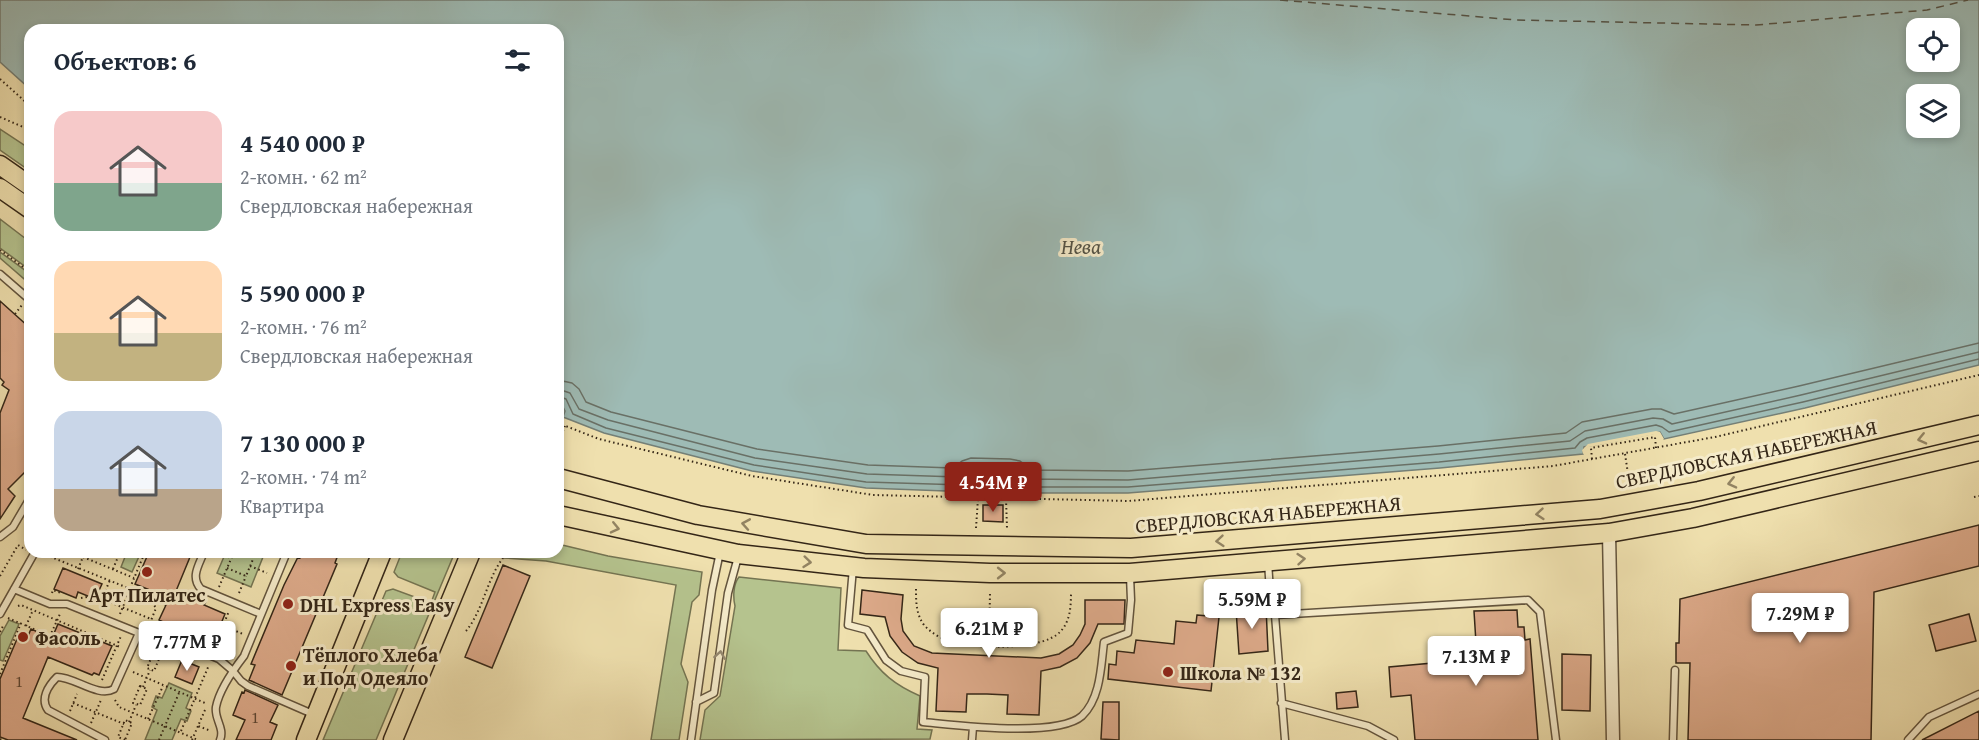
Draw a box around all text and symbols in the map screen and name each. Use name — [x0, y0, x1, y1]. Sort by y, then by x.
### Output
map controls — [1906, 18, 1960, 138]
button: locate — [1906, 18, 1960, 72]
text: Объектов: 6 — [54, 41, 197, 80]
icon: filters — [501, 44, 534, 77]
button: layers — [1906, 84, 1960, 138]
text: 4 540 000 ₽ — [240, 123, 365, 162]
icon: home — [102, 135, 174, 207]
text: 2-комн. · 62 m² — [240, 162, 367, 191]
text: Свердловская набережная — [240, 191, 473, 220]
water label: Нева — [1061, 231, 1101, 262]
text: 5 590 000 ₽ — [240, 273, 365, 312]
icon: home — [102, 285, 174, 357]
text: 2-комн. · 76 m² — [240, 312, 367, 341]
text: Свердловская набережная — [240, 341, 473, 370]
street label: СВЕРДЛОВСКАЯ НАБЕРЕЖНАЯ — [1613, 412, 1879, 496]
text: 7 130 000 ₽ — [240, 423, 365, 462]
one-way arrow — [1917, 431, 1927, 444]
icon: home — [102, 435, 174, 507]
text: 2-комн. · 74 m² — [240, 462, 367, 491]
pin: 4.54M ₽ — [938, 462, 1048, 513]
text: 4.54M ₽ — [959, 467, 1027, 496]
one-way arrow — [1727, 476, 1737, 489]
street label: СВЕРДЛОВСКАЯ НАБЕРЕЖНАЯ — [1134, 488, 1402, 540]
text: Квартира — [240, 491, 324, 520]
one-way arrow — [1535, 507, 1544, 520]
one-way arrow — [742, 518, 751, 530]
one-way arrow — [610, 520, 620, 533]
one-way arrow — [1216, 534, 1225, 547]
one-way arrow — [1296, 553, 1305, 566]
one-way arrow — [802, 555, 811, 568]
marker: Арт Пилатес — [140, 565, 154, 579]
one-way arrow — [997, 567, 1006, 579]
pin: 5.59M ₽ — [1197, 579, 1307, 630]
place label: Арт Пилатес — [89, 580, 205, 609]
text: 5.59M ₽ — [1218, 584, 1286, 613]
place label: DHL Express Easy — [300, 590, 455, 619]
pin: 7.29M ₽ — [1745, 593, 1855, 644]
marker: DHL Express Easy — [281, 597, 295, 611]
text: 7.29M ₽ — [1766, 598, 1834, 627]
pin: 6.21M ₽ — [934, 608, 1044, 659]
text: 6.21M ₽ — [955, 613, 1023, 642]
pin: 7.77M ₽ — [132, 621, 242, 672]
place label: Фасоль — [35, 623, 101, 652]
text: 7.77M ₽ — [153, 626, 221, 655]
marker: Фасоль — [16, 630, 30, 644]
pin: 7.13M ₽ — [1421, 636, 1531, 687]
place label: Тёплого Хлеба и Под Одеяло — [303, 640, 439, 692]
text: 7.13M ₽ — [1442, 641, 1510, 670]
one-way arrow — [713, 650, 726, 660]
place label: Школа № 132 — [1180, 658, 1301, 687]
marker: Тёплого Хлеба и Под Одеяло — [284, 659, 298, 673]
marker: Школа № 132 — [1161, 665, 1175, 679]
house number: 1 — [15, 669, 23, 693]
house number: 1 — [251, 705, 259, 729]

